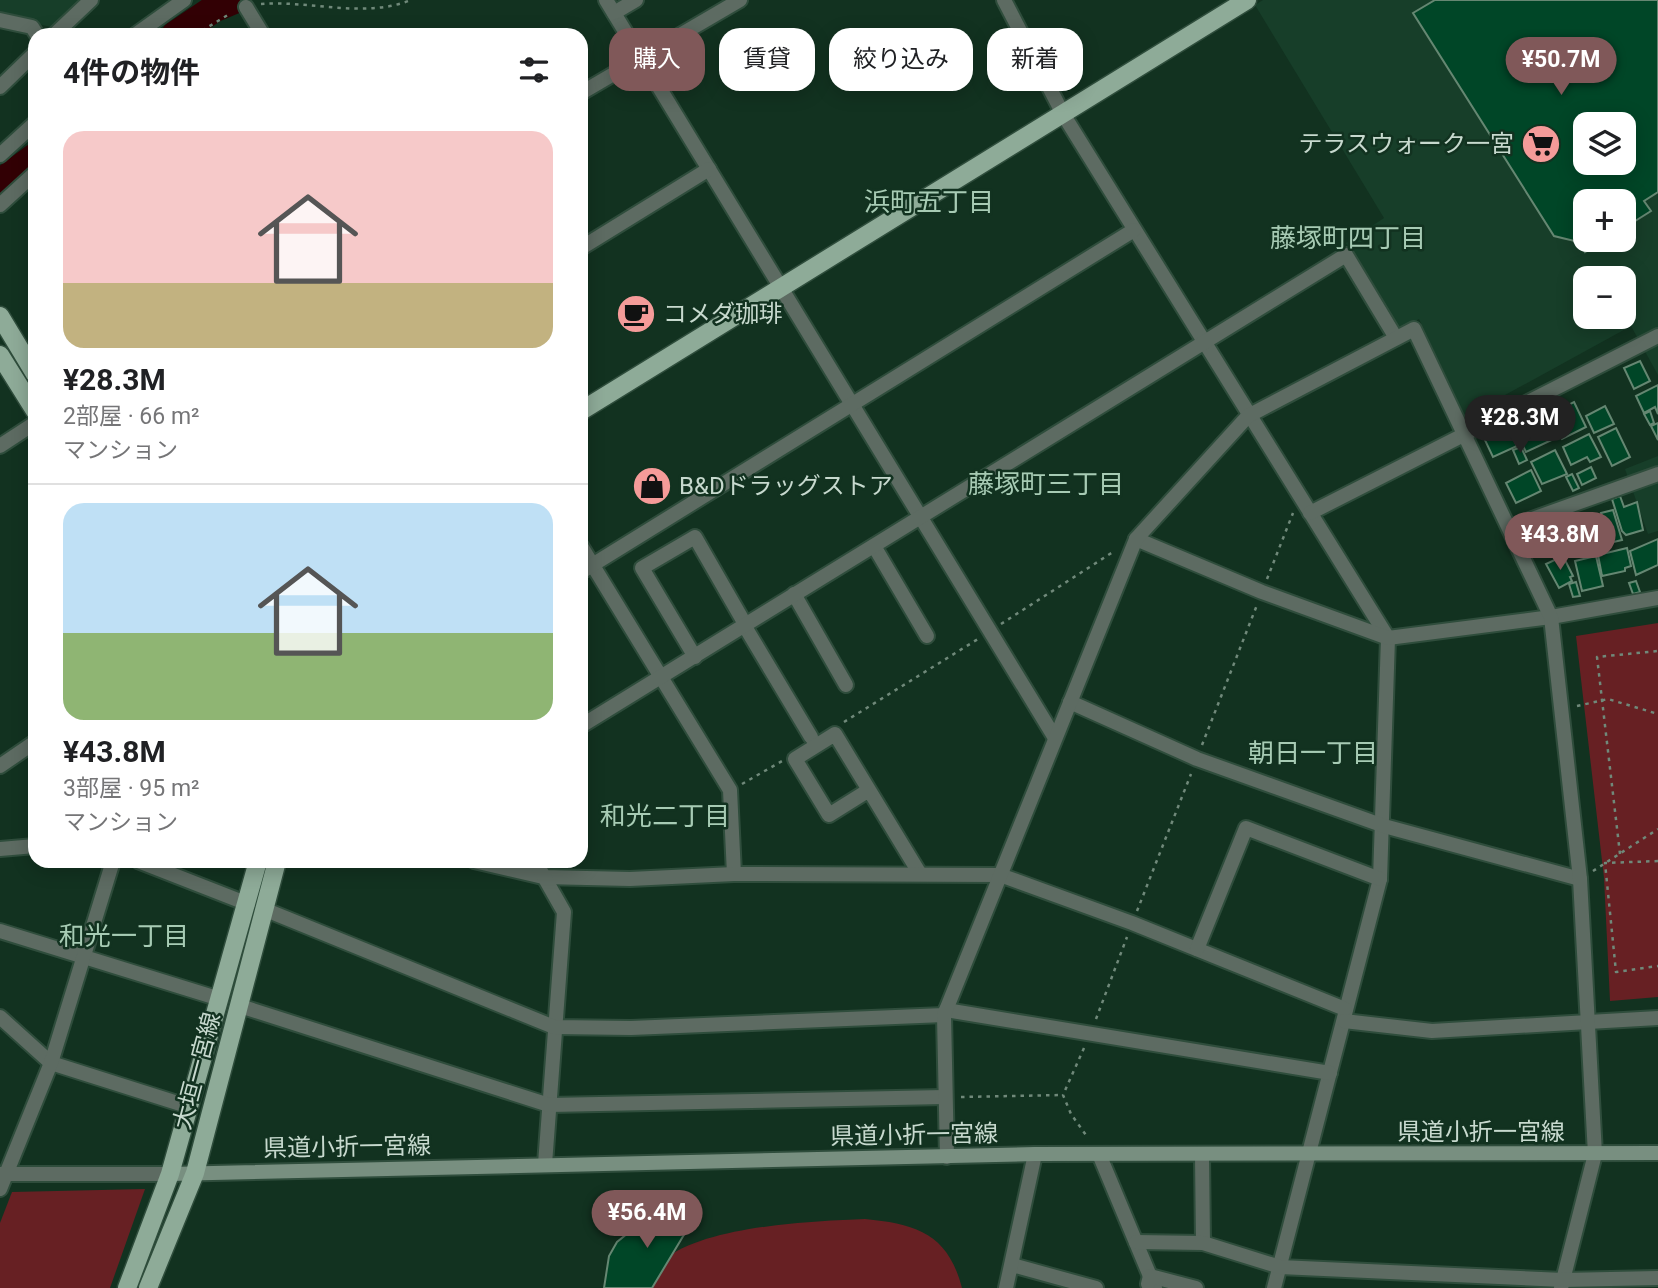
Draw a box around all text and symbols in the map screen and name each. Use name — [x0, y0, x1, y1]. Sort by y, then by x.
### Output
chip: 購入 — [609, 28, 705, 91]
chip: 賃貸 — [719, 28, 815, 91]
chip: 絞り込み — [829, 28, 973, 91]
chip: 新着 — [987, 28, 1083, 91]
pin: ¥50.7M — [1504, 38, 1618, 97]
text: ¥50.7M — [1522, 46, 1600, 73]
icon: filters — [515, 51, 553, 89]
text: 4件の物件 — [63, 55, 200, 90]
map controls — [1573, 112, 1636, 329]
button: layers — [1573, 112, 1636, 175]
supermarket icon: テラスウォーク一宮 — [1520, 123, 1562, 165]
place label: テラスウォーク一宮 — [1298, 130, 1514, 158]
icon: home — [245, 176, 371, 302]
district label: 浜町五丁目 — [864, 187, 994, 217]
button: + — [1573, 189, 1636, 252]
district label: 藤塚町四丁目 — [1270, 223, 1426, 253]
button: − — [1573, 266, 1636, 329]
cafe icon: コメダ珈琲 — [615, 293, 657, 335]
place label: コメダ珈琲 — [663, 300, 783, 328]
text: ¥28.3M — [63, 362, 166, 397]
pin: ¥28.3M — [1463, 396, 1577, 455]
text: 2部屋 · 66 m² — [63, 403, 200, 430]
text: ¥28.3M — [1481, 404, 1559, 431]
text: マンション — [63, 437, 178, 464]
shop icon: B&Dドラッグストア — [631, 465, 673, 507]
district label: 藤塚町三丁目 — [968, 469, 1124, 499]
place label: B&Dドラッグストア — [679, 472, 893, 500]
pin: ¥43.8M — [1503, 512, 1617, 572]
text: ¥43.8M — [1521, 521, 1599, 548]
icon: home — [245, 548, 371, 674]
text: ¥43.8M — [63, 734, 166, 769]
district label: 朝日一丁目 — [1248, 738, 1378, 768]
text: 3部屋 · 95 m² — [63, 775, 200, 802]
district label: 和光二丁目 — [600, 801, 730, 831]
text: マンション — [63, 809, 178, 836]
district label: 和光一丁目 — [59, 921, 189, 951]
street label: 大垣一宮線 — [168, 1009, 226, 1133]
street label: 県道小折一宮線 — [1397, 1118, 1565, 1146]
street label: 県道小折一宮線 — [830, 1120, 998, 1150]
street label: 県道小折一宮線 — [263, 1132, 431, 1162]
pin: ¥56.4M — [590, 1190, 704, 1250]
text: ¥56.4M — [608, 1199, 686, 1226]

